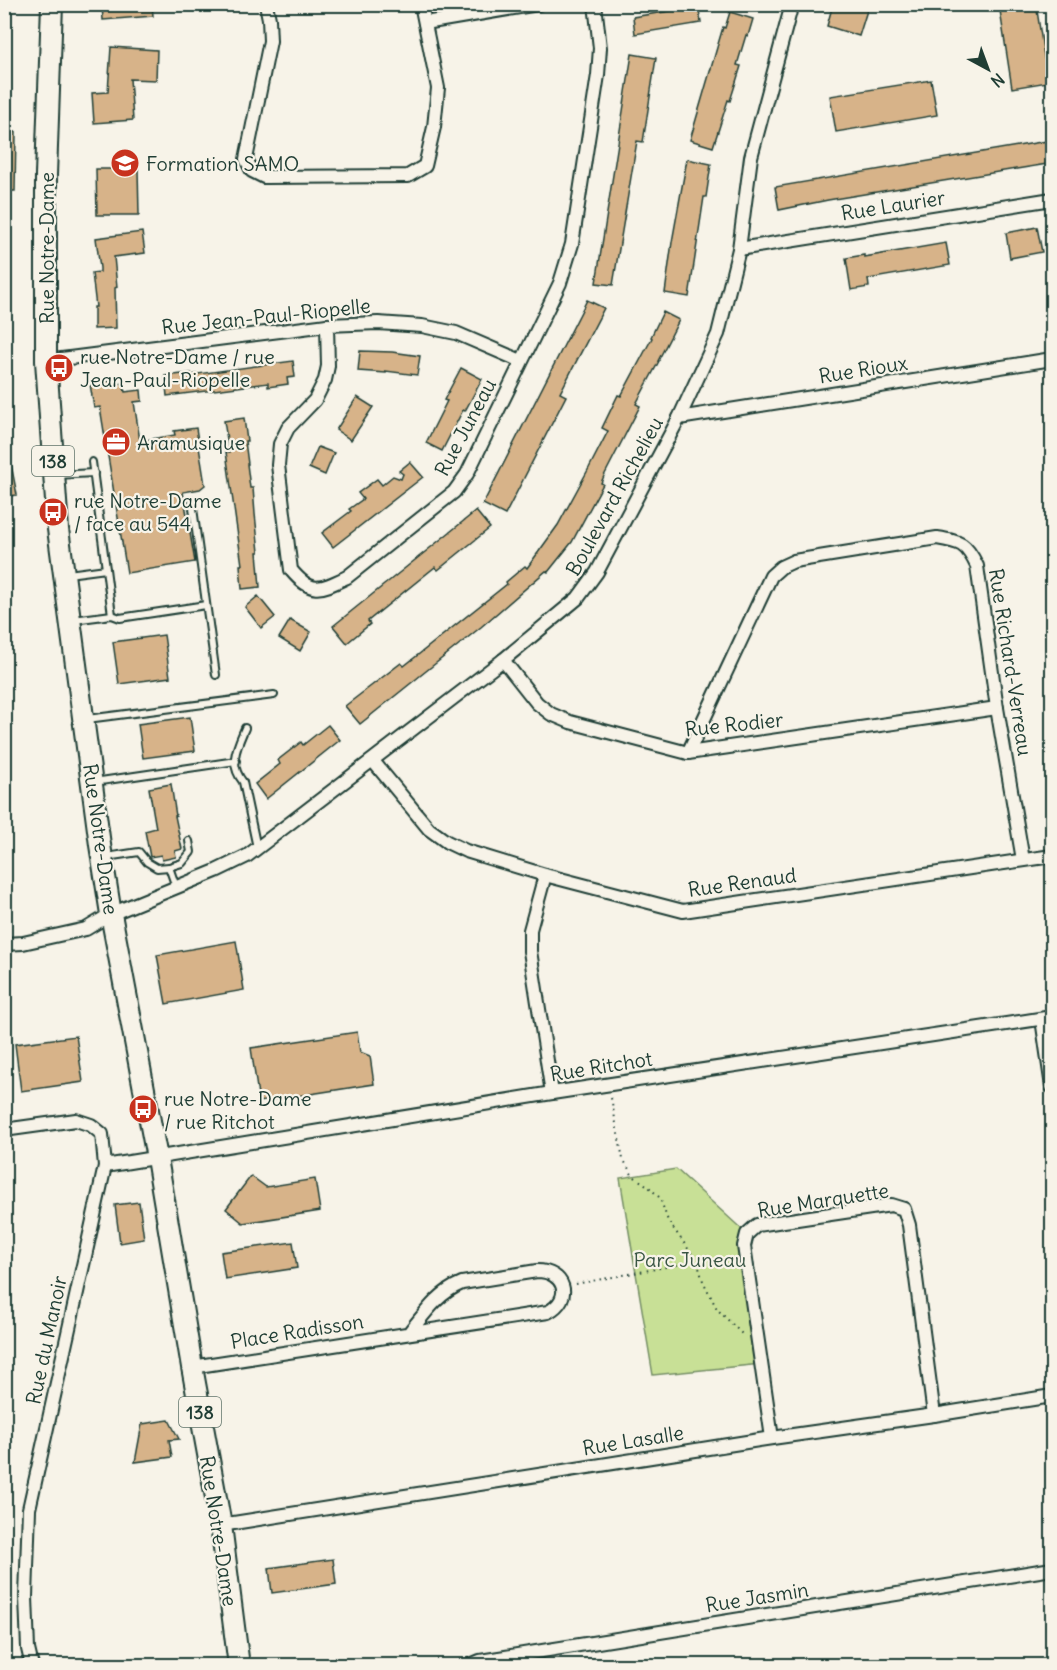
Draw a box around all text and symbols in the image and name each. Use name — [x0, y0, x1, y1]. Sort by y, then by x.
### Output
north arrow — [958, 39, 1018, 99]
text: N — [987, 69, 1009, 91]
school or university icon: Formation SAMO — [109, 147, 141, 179]
place label: Formation SAMO — [146, 151, 299, 176]
street label: Rue Notre-Dame — [34, 172, 59, 324]
street label: Rue Laurier — [839, 184, 947, 226]
street label: Rue Jean-Paul-Riopelle — [160, 293, 372, 339]
place label: rue Notre-Dame / rue Jean-Paul-Riopelle — [80, 344, 275, 392]
street label: Rue Rioux — [817, 350, 909, 388]
bus stop icon: rue Notre-Dame / rue Jean-Paul-Riopelle — [43, 352, 75, 384]
street label: Rue Juneau — [429, 374, 501, 480]
street label: Boulevard Richelieu — [560, 412, 668, 580]
office icon: Aramusique — [100, 426, 132, 458]
place label: Aramusique — [137, 430, 245, 455]
road number: 138 — [32, 446, 74, 476]
place label: rue Notre-Dame / face au 544 — [74, 488, 222, 536]
bus stop icon: rue Notre-Dame / face au 544 — [37, 496, 69, 528]
street label: Rue Richard-Verreau — [984, 566, 1038, 758]
street label: Rue Rodier — [684, 706, 784, 742]
street label: Rue Notre-Dame — [78, 762, 124, 916]
street label: Rue Renaud — [686, 862, 798, 902]
street label: Rue Ritchot — [548, 1046, 654, 1086]
place label: rue Notre-Dame / rue Ritchot — [164, 1086, 312, 1134]
bus stop icon: rue Notre-Dame / rue Ritchot — [127, 1093, 159, 1125]
street label: Rue Marquette — [756, 1177, 890, 1223]
park label: Parc Juneau — [633, 1247, 747, 1272]
street label: Rue du Manoir — [20, 1273, 72, 1407]
street label: Place Radisson — [229, 1308, 365, 1354]
road number: 138 — [179, 1397, 221, 1427]
street label: Rue Lasalle — [581, 1420, 685, 1460]
street label: Rue Notre-Dame — [195, 1454, 243, 1608]
street label: Rue Jasmin — [704, 1577, 810, 1617]

